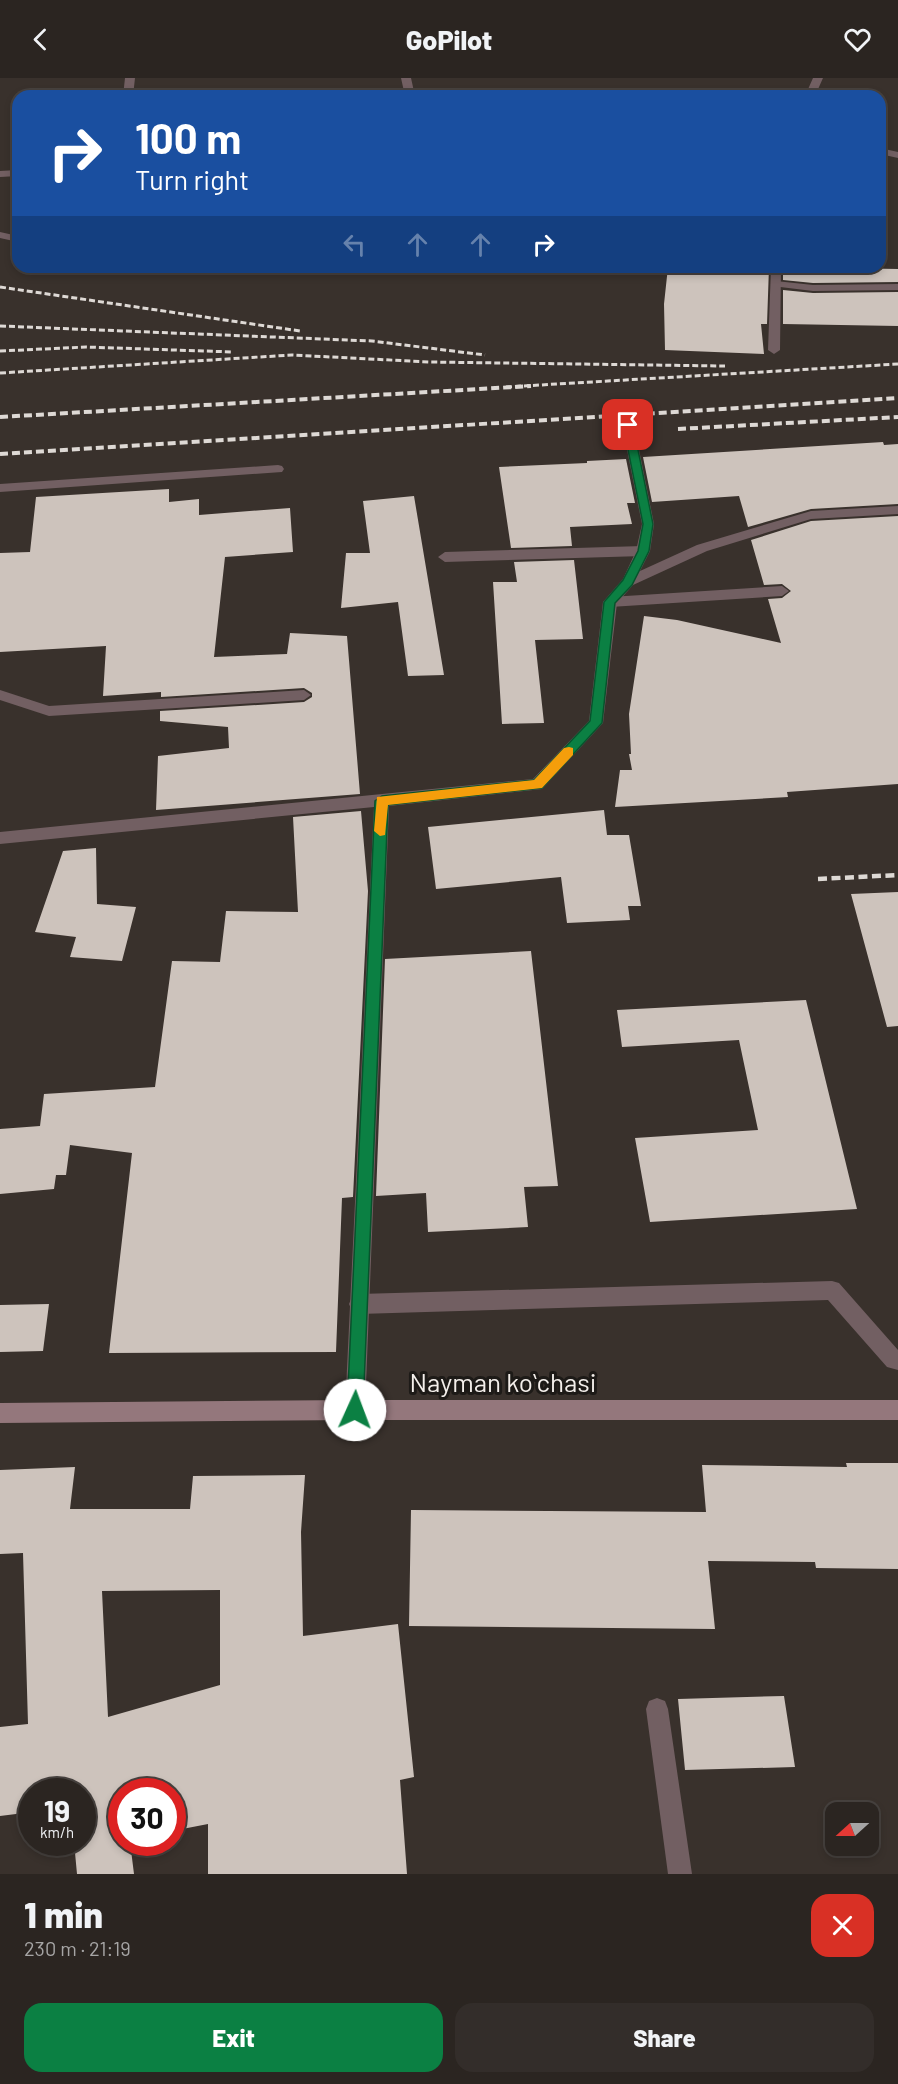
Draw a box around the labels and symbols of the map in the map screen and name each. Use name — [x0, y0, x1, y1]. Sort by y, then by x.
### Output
pin — [602, 399, 653, 450]
street label: Nayman koʻchasi — [410, 1366, 597, 1397]
position arrow — [323, 1378, 387, 1442]
speed limit sign: 30 — [108, 1778, 186, 1856]
north arrow — [825, 1802, 879, 1856]

